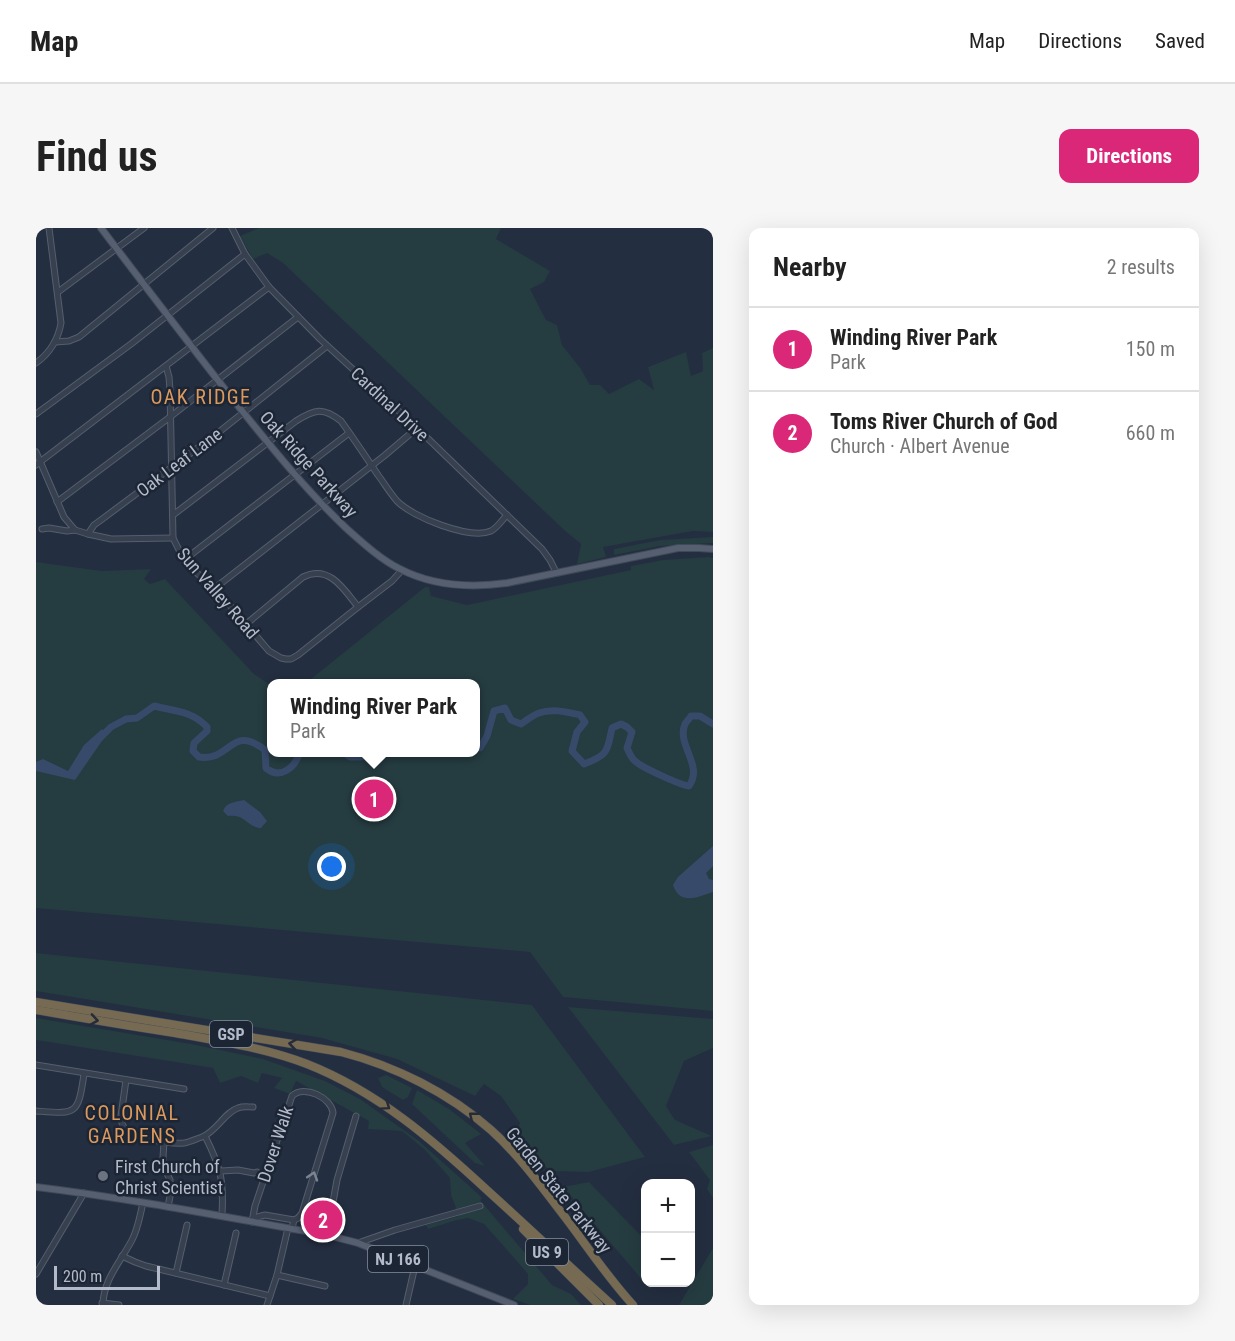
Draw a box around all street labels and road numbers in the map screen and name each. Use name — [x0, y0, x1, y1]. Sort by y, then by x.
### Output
street label: Cardinal Drive — [347, 363, 433, 445]
street label: Oak Ridge Parkway — [256, 407, 362, 522]
street label: Oak Leaf Lane — [132, 423, 226, 501]
street label: Sun Valley Road — [173, 543, 263, 643]
road number: GSP — [210, 1021, 252, 1047]
street label: Dover Walk — [253, 1103, 297, 1185]
street label: Garden State Parkway — [502, 1123, 616, 1258]
road number: US 9 — [526, 1239, 568, 1265]
road number: NJ 166 — [368, 1246, 428, 1272]

